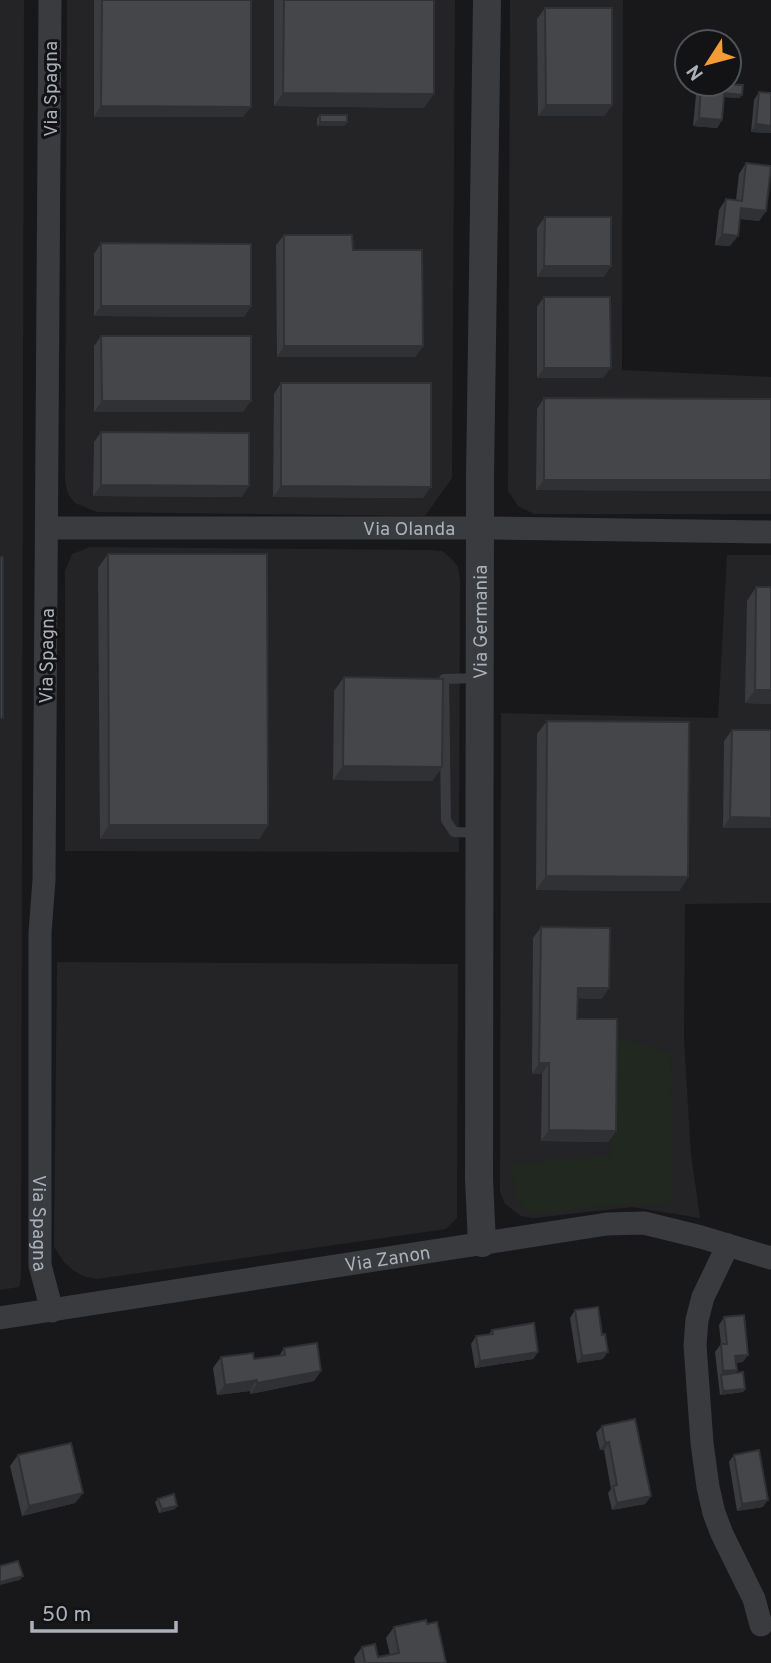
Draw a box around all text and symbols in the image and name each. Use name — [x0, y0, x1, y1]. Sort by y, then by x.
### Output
north arrow — [673, 28, 743, 98]
street label: Via Spagna — [40, 41, 64, 137]
text: N — [682, 59, 710, 84]
street label: Via Olanda — [363, 518, 455, 542]
street label: Via Germania — [470, 565, 494, 679]
street label: Via Spagna — [35, 608, 61, 704]
street label: Via Spagna — [25, 1175, 51, 1274]
street label: Via Zanon — [343, 1242, 432, 1278]
scale bar — [32, 1590, 175, 1634]
text: 50 m — [42, 1602, 91, 1629]

